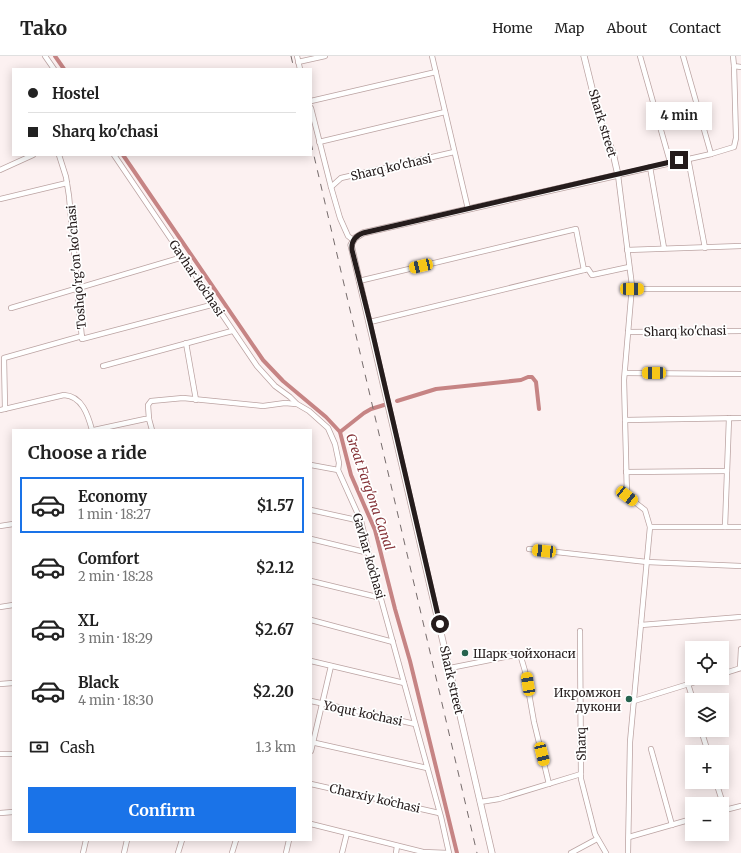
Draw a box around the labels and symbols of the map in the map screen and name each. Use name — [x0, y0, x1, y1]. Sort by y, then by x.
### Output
street label: Shark street — [586, 87, 621, 159]
callout: 4 min — [646, 102, 712, 130]
street label: Sharq ko'chasi — [349, 150, 433, 184]
route end — [670, 151, 688, 169]
street label: Toshqo'rg'on ko'chasi — [63, 204, 89, 330]
street label: Gavhar koʻchasi — [166, 237, 228, 319]
car — [408, 257, 434, 275]
car — [620, 283, 644, 295]
street label: Sharq ko'chasi — [643, 323, 727, 339]
car — [642, 367, 666, 379]
water label: Great Farg'ona Canal — [342, 431, 398, 553]
car — [614, 484, 640, 508]
street label: Gavhar koʻchasi — [350, 511, 388, 601]
car — [531, 544, 557, 558]
route start — [431, 615, 449, 633]
street label: Shark street — [437, 644, 467, 716]
place label: Шарк чойхонаси — [473, 646, 576, 661]
marker: Шарк чойхонаси — [460, 648, 470, 658]
car — [520, 671, 536, 697]
place label: Икромжон дукони — [554, 685, 621, 714]
marker: Икромжон дукони — [624, 694, 634, 704]
street label: Yoqut koʻchasi — [321, 697, 404, 729]
street label: Sharq — [573, 726, 589, 761]
car — [533, 741, 551, 767]
street label: Charxiy koʻchasi — [328, 780, 422, 816]

